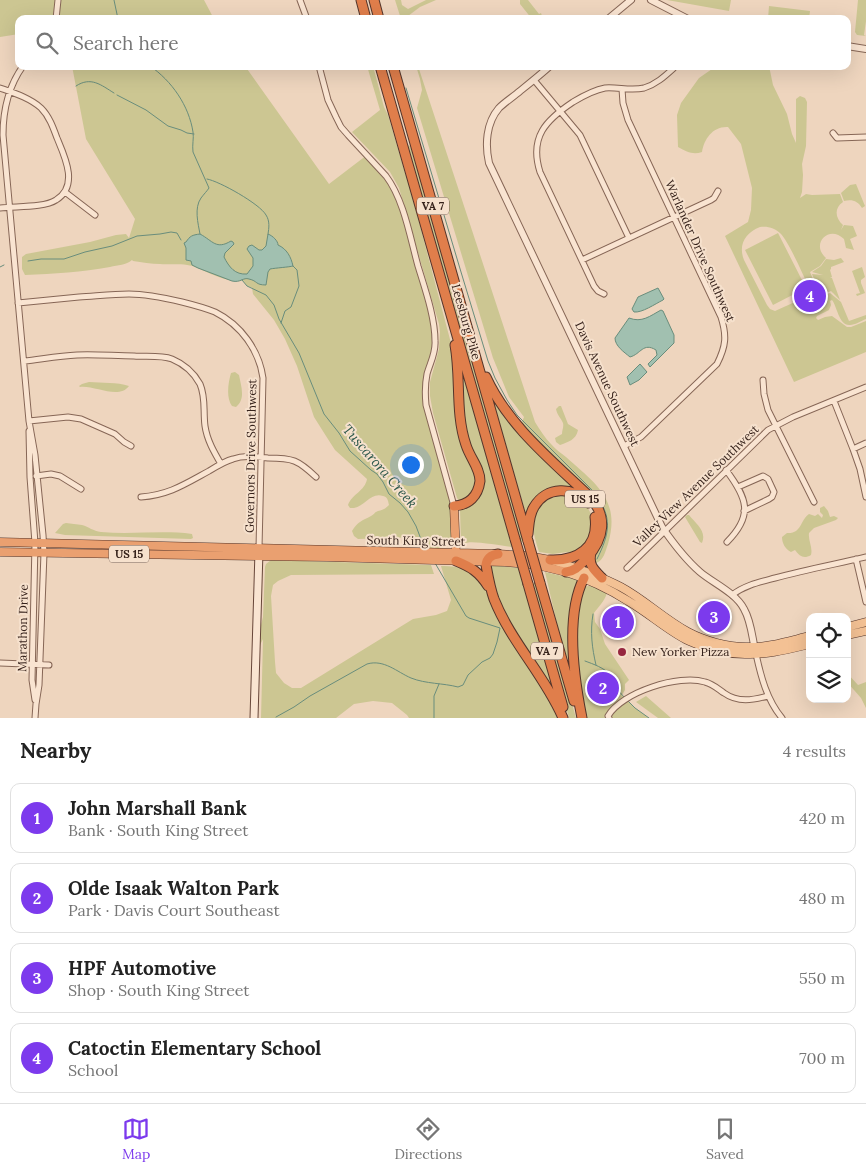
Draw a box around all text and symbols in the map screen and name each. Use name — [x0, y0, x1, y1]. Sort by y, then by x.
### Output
search box — [15, 15, 851, 70]
icon: search — [33, 29, 61, 57]
text: Search here — [73, 31, 179, 55]
street label: Warlander Drive Southwest — [662, 178, 739, 324]
road number: VA 7 — [417, 198, 449, 215]
pin: 4 — [794, 277, 826, 315]
street label: Leesburg Pike — [449, 282, 485, 362]
street label: Davis Avenue Southwest — [572, 319, 643, 449]
street label: Governors Drive Southwest — [242, 378, 259, 533]
water label: Tuscarora Creek — [339, 420, 421, 512]
street label: Valley View Avenue Southwest — [629, 421, 762, 551]
your location — [398, 452, 424, 478]
road number: US 15 — [565, 490, 605, 508]
street label: South King Street — [367, 532, 466, 549]
road number: US 15 — [109, 546, 149, 562]
street label: Marathon Drive — [14, 584, 31, 672]
pin: 3 — [698, 598, 730, 636]
pin: 1 — [602, 603, 634, 641]
map controls — [806, 613, 851, 703]
button: locate — [806, 613, 851, 658]
road number: VA 7 — [531, 642, 563, 659]
place label: New Yorker Pizza — [632, 644, 729, 659]
marker: New Yorker Pizza — [616, 646, 628, 658]
button: layers — [806, 658, 851, 703]
pin: 2 — [587, 669, 619, 707]
text: Nearby — [20, 737, 91, 764]
text: 4 results — [783, 741, 846, 761]
text: John Marshall Bank — [68, 796, 247, 820]
text: 1 — [34, 808, 40, 828]
text: 420 m — [799, 808, 845, 828]
text: Bank · South King Street — [68, 820, 248, 840]
text: Olde Isaak Walton Park — [68, 876, 279, 900]
text: 2 — [33, 888, 41, 908]
text: 480 m — [799, 888, 845, 908]
text: Park · Davis Court Southeast — [68, 900, 280, 920]
text: HPF Automotive — [68, 956, 216, 980]
text: 3 — [33, 968, 41, 988]
text: 550 m — [799, 968, 845, 988]
text: Shop · South King Street — [68, 980, 250, 1000]
text: Catoctin Elementary School — [68, 1036, 321, 1060]
text: 4 — [33, 1048, 41, 1068]
text: 700 m — [799, 1048, 845, 1068]
text: School — [68, 1060, 118, 1080]
tab: Map — [122, 1115, 150, 1163]
tab: Directions — [394, 1115, 462, 1163]
tab: Saved — [706, 1115, 744, 1163]

